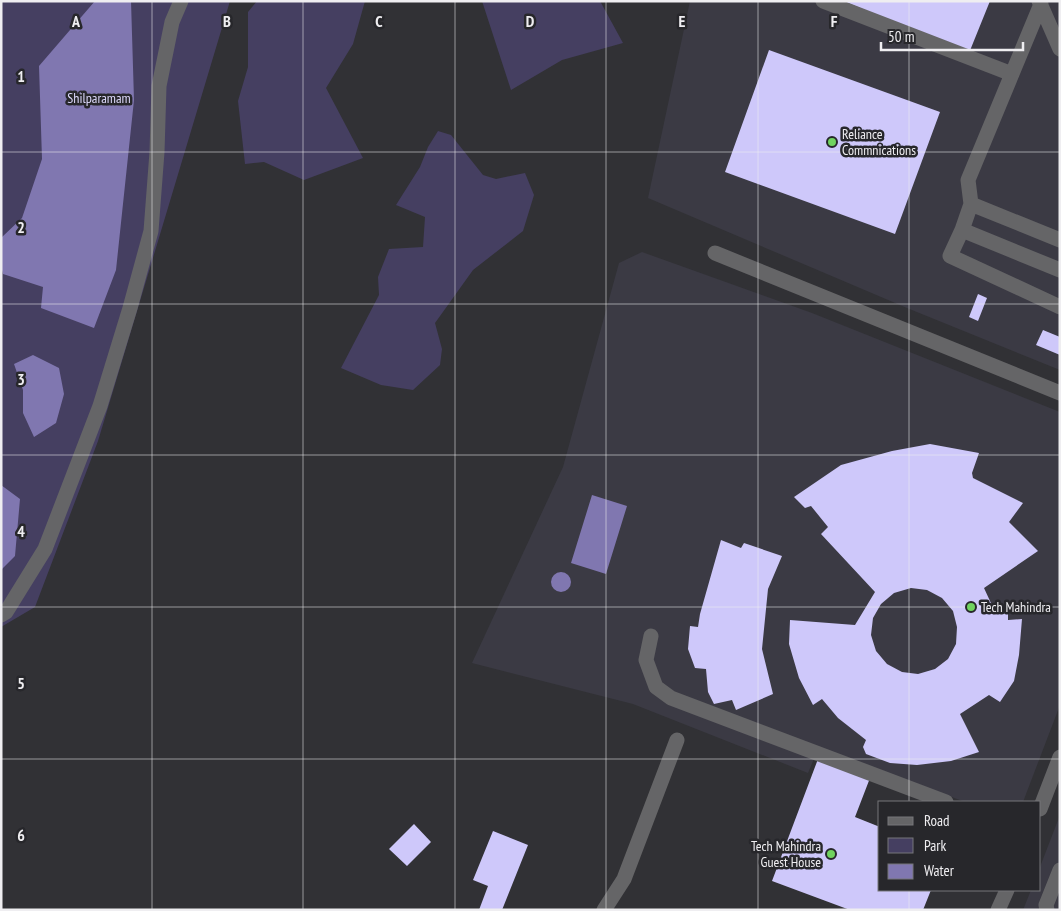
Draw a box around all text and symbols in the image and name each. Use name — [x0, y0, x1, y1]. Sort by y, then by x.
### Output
text: A — [71, 11, 81, 31]
text: B — [223, 11, 231, 31]
text: C — [375, 11, 383, 31]
text: D — [526, 11, 535, 31]
text: E — [679, 11, 686, 31]
text: F — [831, 11, 838, 31]
scale bar — [881, 20, 1024, 52]
text: 50 m — [888, 27, 914, 46]
text: 1 — [17, 66, 25, 86]
park label: Shilparamam — [67, 89, 131, 107]
place label: Reliance Commnications — [842, 125, 916, 159]
marker: Reliance Commnications — [826, 136, 838, 148]
text: 2 — [17, 217, 25, 237]
text: 3 — [17, 369, 25, 389]
text: 4 — [17, 521, 25, 541]
place label: Tech Mahindra — [981, 598, 1051, 616]
marker: Tech Mahindra — [965, 601, 977, 613]
text: 5 — [17, 673, 25, 693]
legend — [878, 801, 1041, 891]
text: Road — [924, 811, 950, 830]
text: 6 — [17, 825, 25, 845]
text: Park — [924, 836, 946, 855]
place label: Tech Mahindra Guest House — [751, 837, 821, 871]
marker: Tech Mahindra Guest House — [825, 848, 837, 860]
text: Water — [924, 861, 955, 880]

